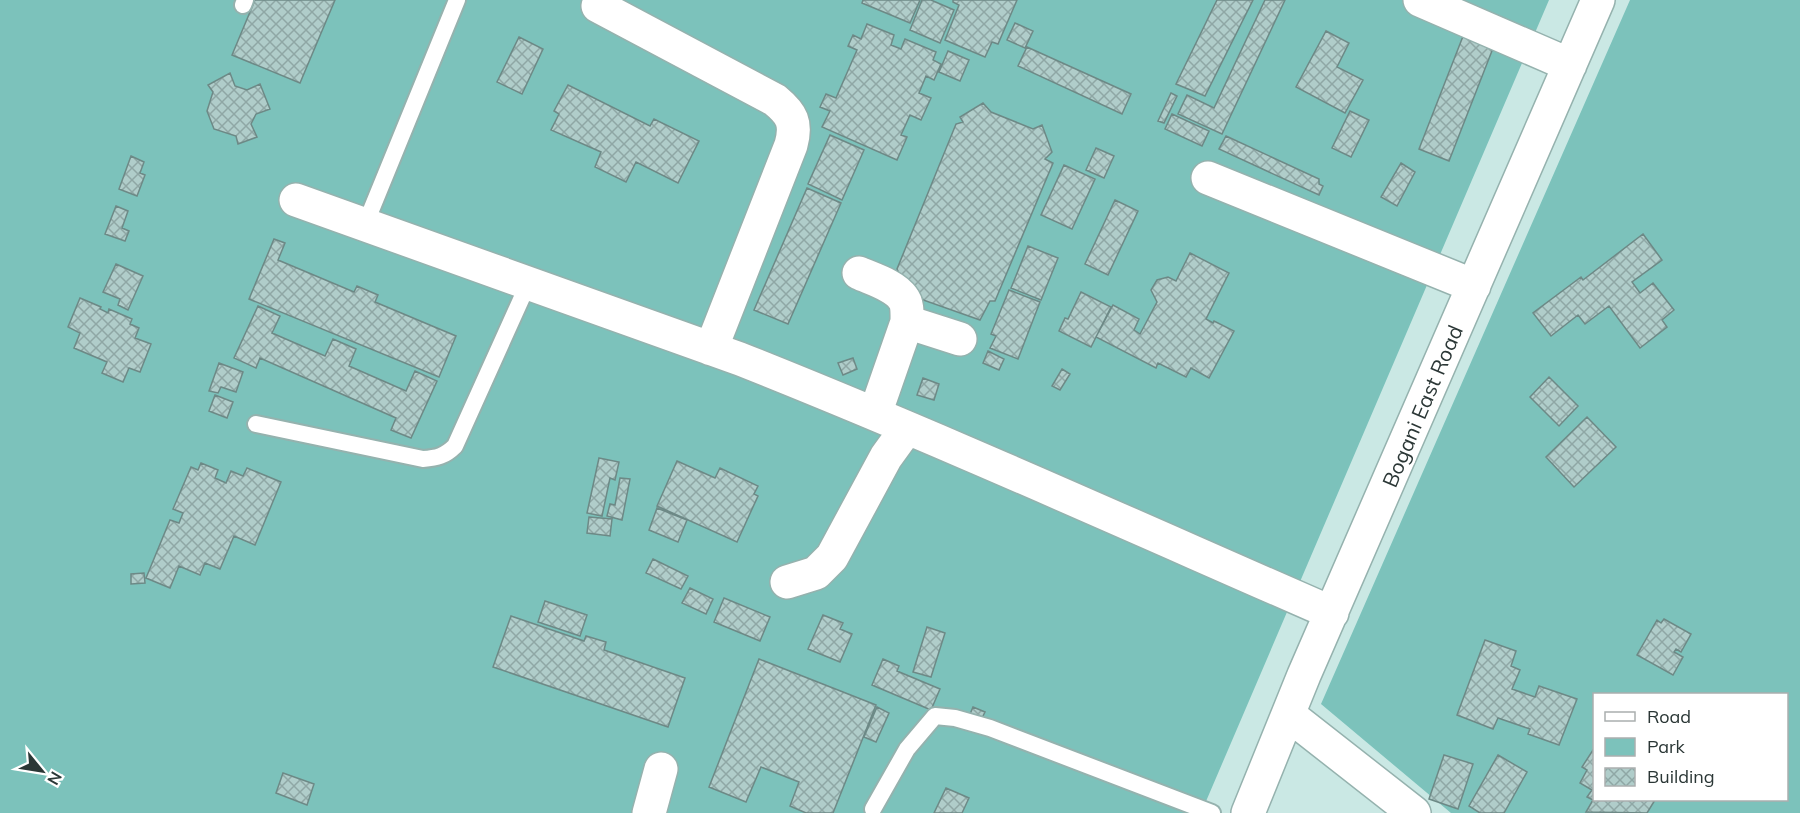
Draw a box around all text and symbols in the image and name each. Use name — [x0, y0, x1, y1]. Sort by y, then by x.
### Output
street label: Bogani East Road — [1376, 321, 1468, 491]
legend — [1593, 693, 1788, 801]
text: Road — [1647, 705, 1691, 728]
text: Park — [1647, 735, 1686, 758]
north arrow — [12, 741, 72, 801]
text: Building — [1647, 765, 1715, 788]
text: N — [43, 768, 67, 789]

